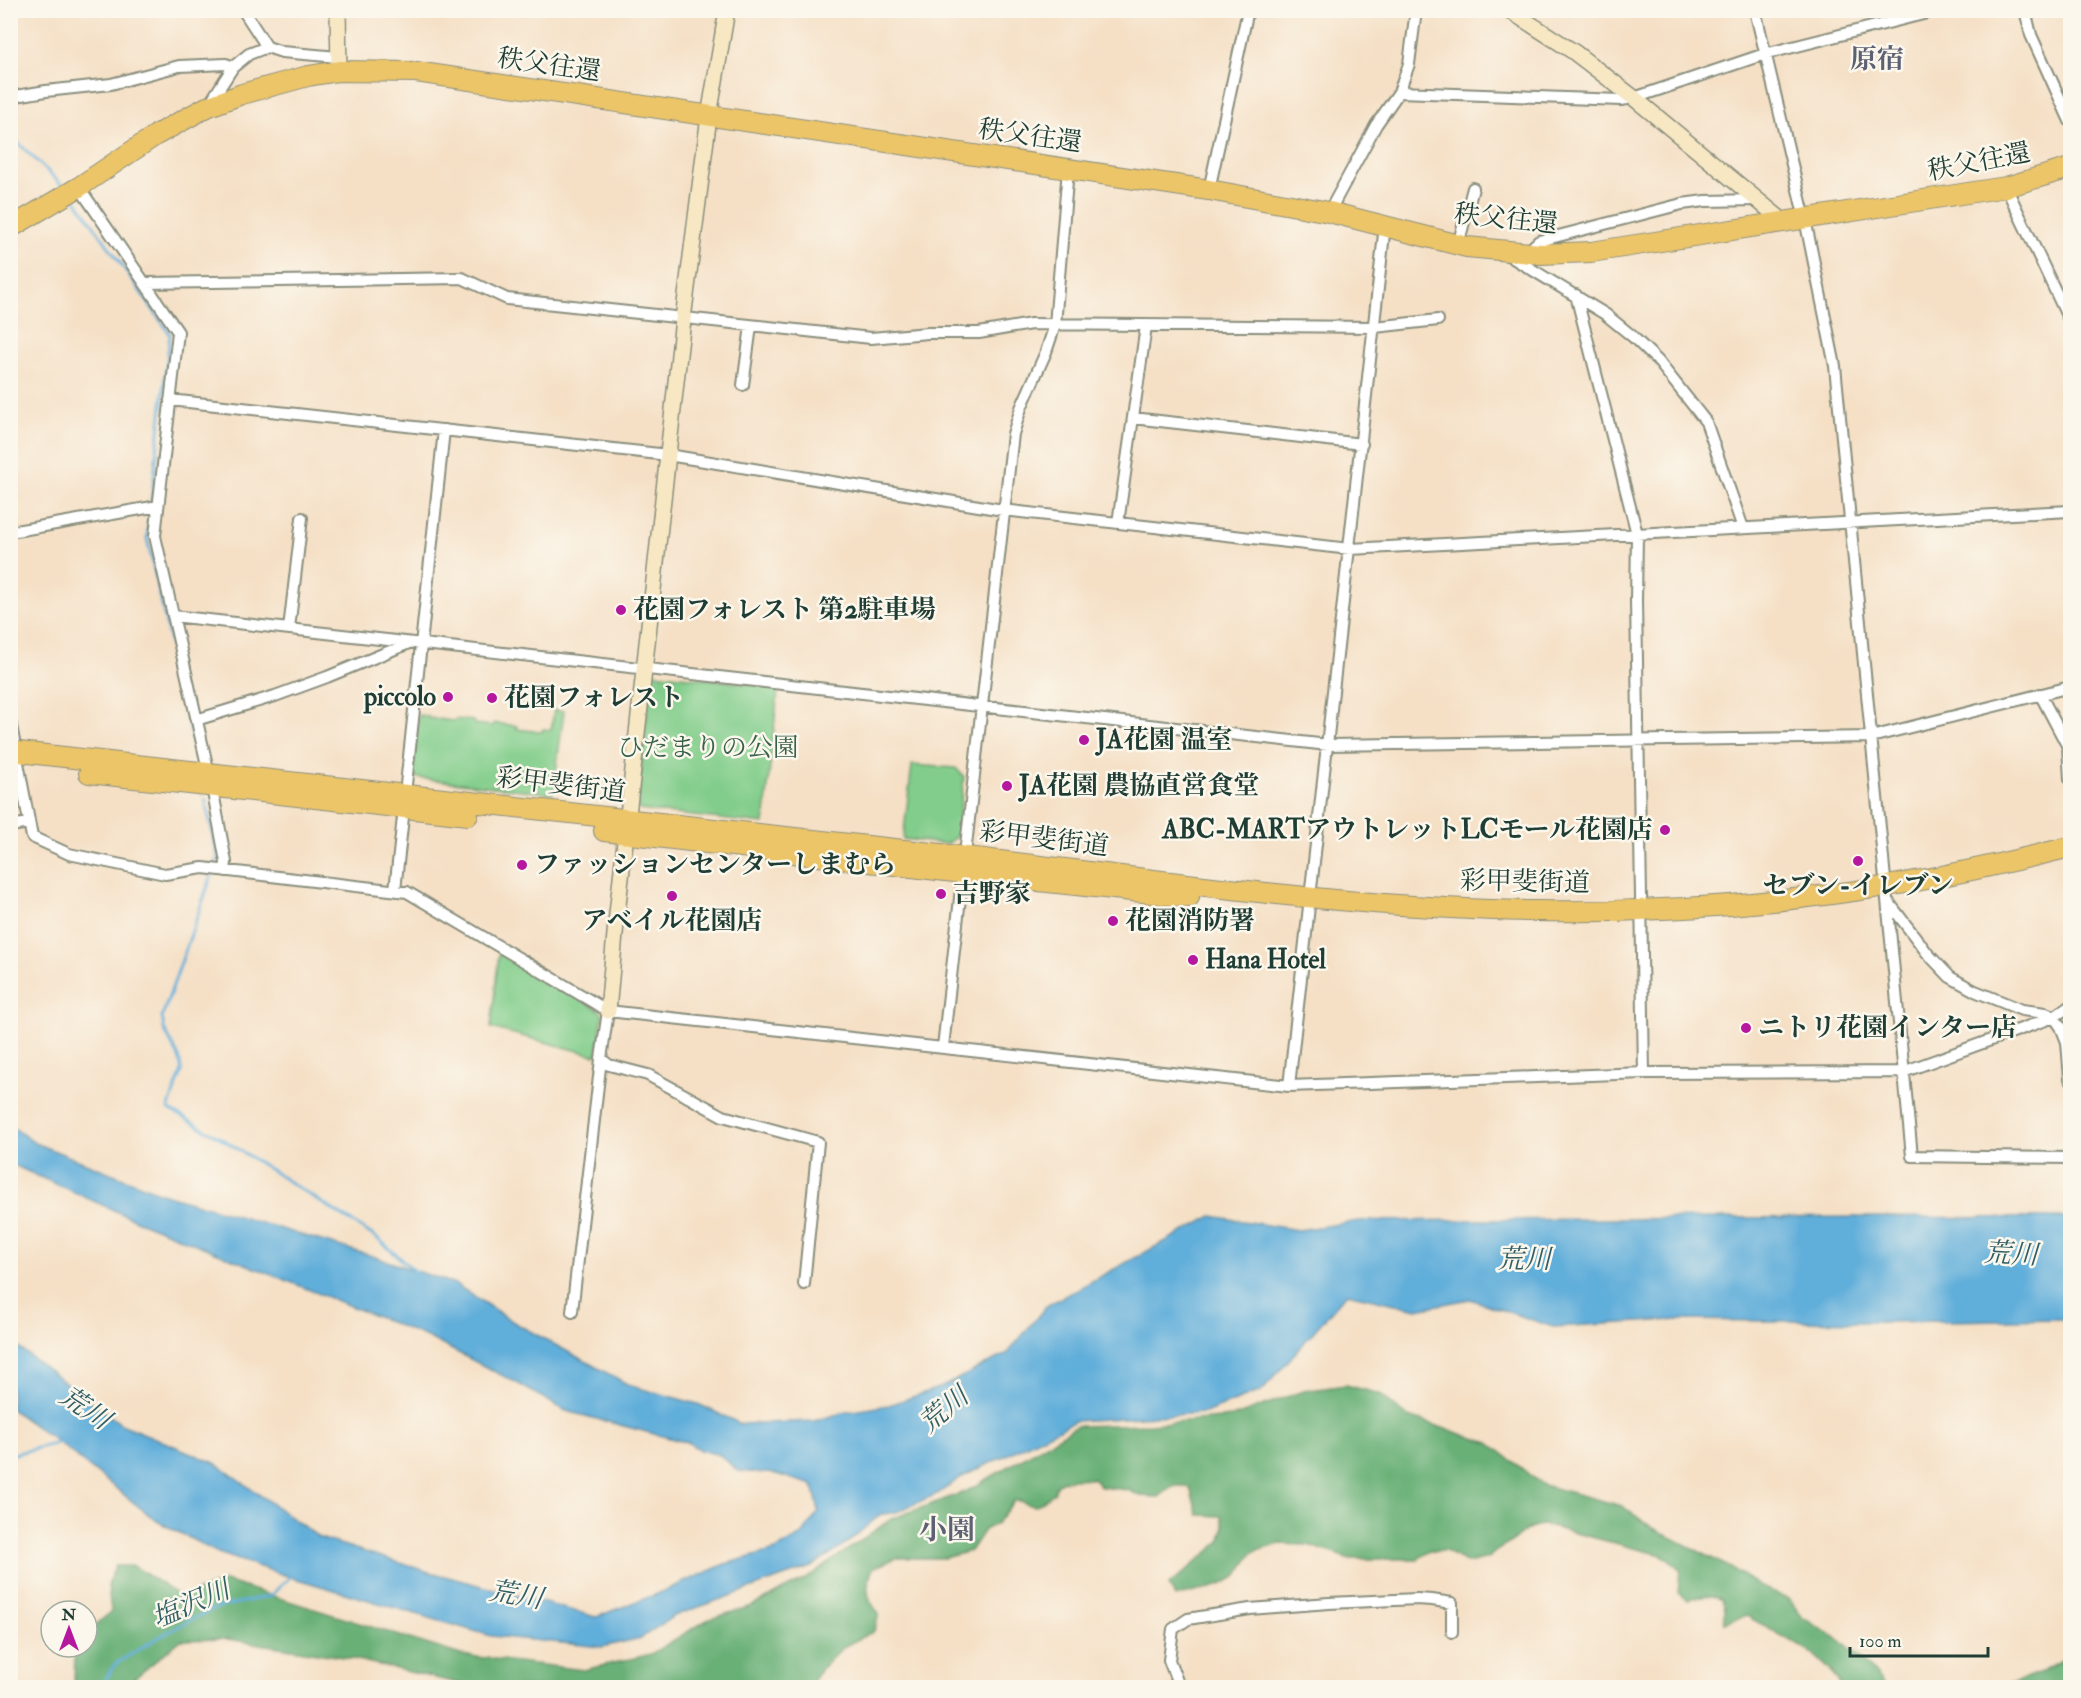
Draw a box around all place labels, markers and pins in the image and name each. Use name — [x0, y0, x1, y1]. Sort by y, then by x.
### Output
place label: 花園フォレスト 第2駐車場 — [633, 594, 936, 626]
marker: 花園フォレスト 第2駐車場 — [614, 603, 628, 617]
place label: piccolo — [363, 681, 436, 714]
place label: 花園フォレスト — [504, 682, 684, 714]
marker: piccolo — [441, 690, 455, 704]
marker: 花園フォレスト — [485, 691, 499, 705]
place label: JA花園 温室 — [1094, 724, 1232, 756]
marker: JA花園 温室 — [1077, 733, 1091, 747]
place label: JA花園 農協直営食堂 — [1017, 770, 1259, 802]
marker: JA花園 農協直営食堂 — [1000, 779, 1014, 793]
place label: ABC-MARTアウトレットLCモール花園店 — [1161, 814, 1653, 846]
marker: ABC-MARTアウトレットLCモール花園店 — [1658, 823, 1672, 837]
place label: ファッションセンターしまむら — [534, 849, 896, 881]
marker: セブン-イレブン — [1851, 854, 1865, 868]
marker: ファッションセンターしまむら — [515, 858, 529, 872]
place label: セブン-イレブン — [1763, 870, 1953, 902]
place label: 吉野家 — [953, 878, 1031, 910]
marker: 吉野家 — [934, 887, 948, 901]
marker: アベイル花園店 — [665, 889, 679, 903]
place label: アベイル花園店 — [582, 905, 762, 937]
place label: 花園消防署 — [1125, 905, 1255, 937]
marker: 花園消防署 — [1106, 914, 1120, 928]
place label: Hana Hotel — [1205, 944, 1326, 976]
marker: Hana Hotel — [1186, 953, 1200, 967]
place label: ニトリ花園インター店 — [1758, 1012, 2017, 1044]
marker: ニトリ花園インター店 — [1739, 1021, 1753, 1035]

